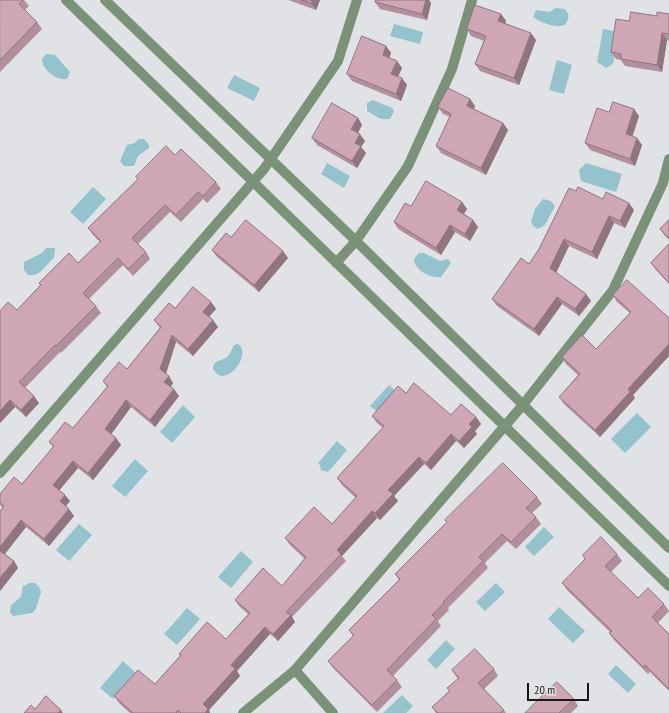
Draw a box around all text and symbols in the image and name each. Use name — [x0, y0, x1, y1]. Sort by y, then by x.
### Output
scale bar — [529, 675, 591, 701]
text: 20 m — [534, 682, 555, 697]

